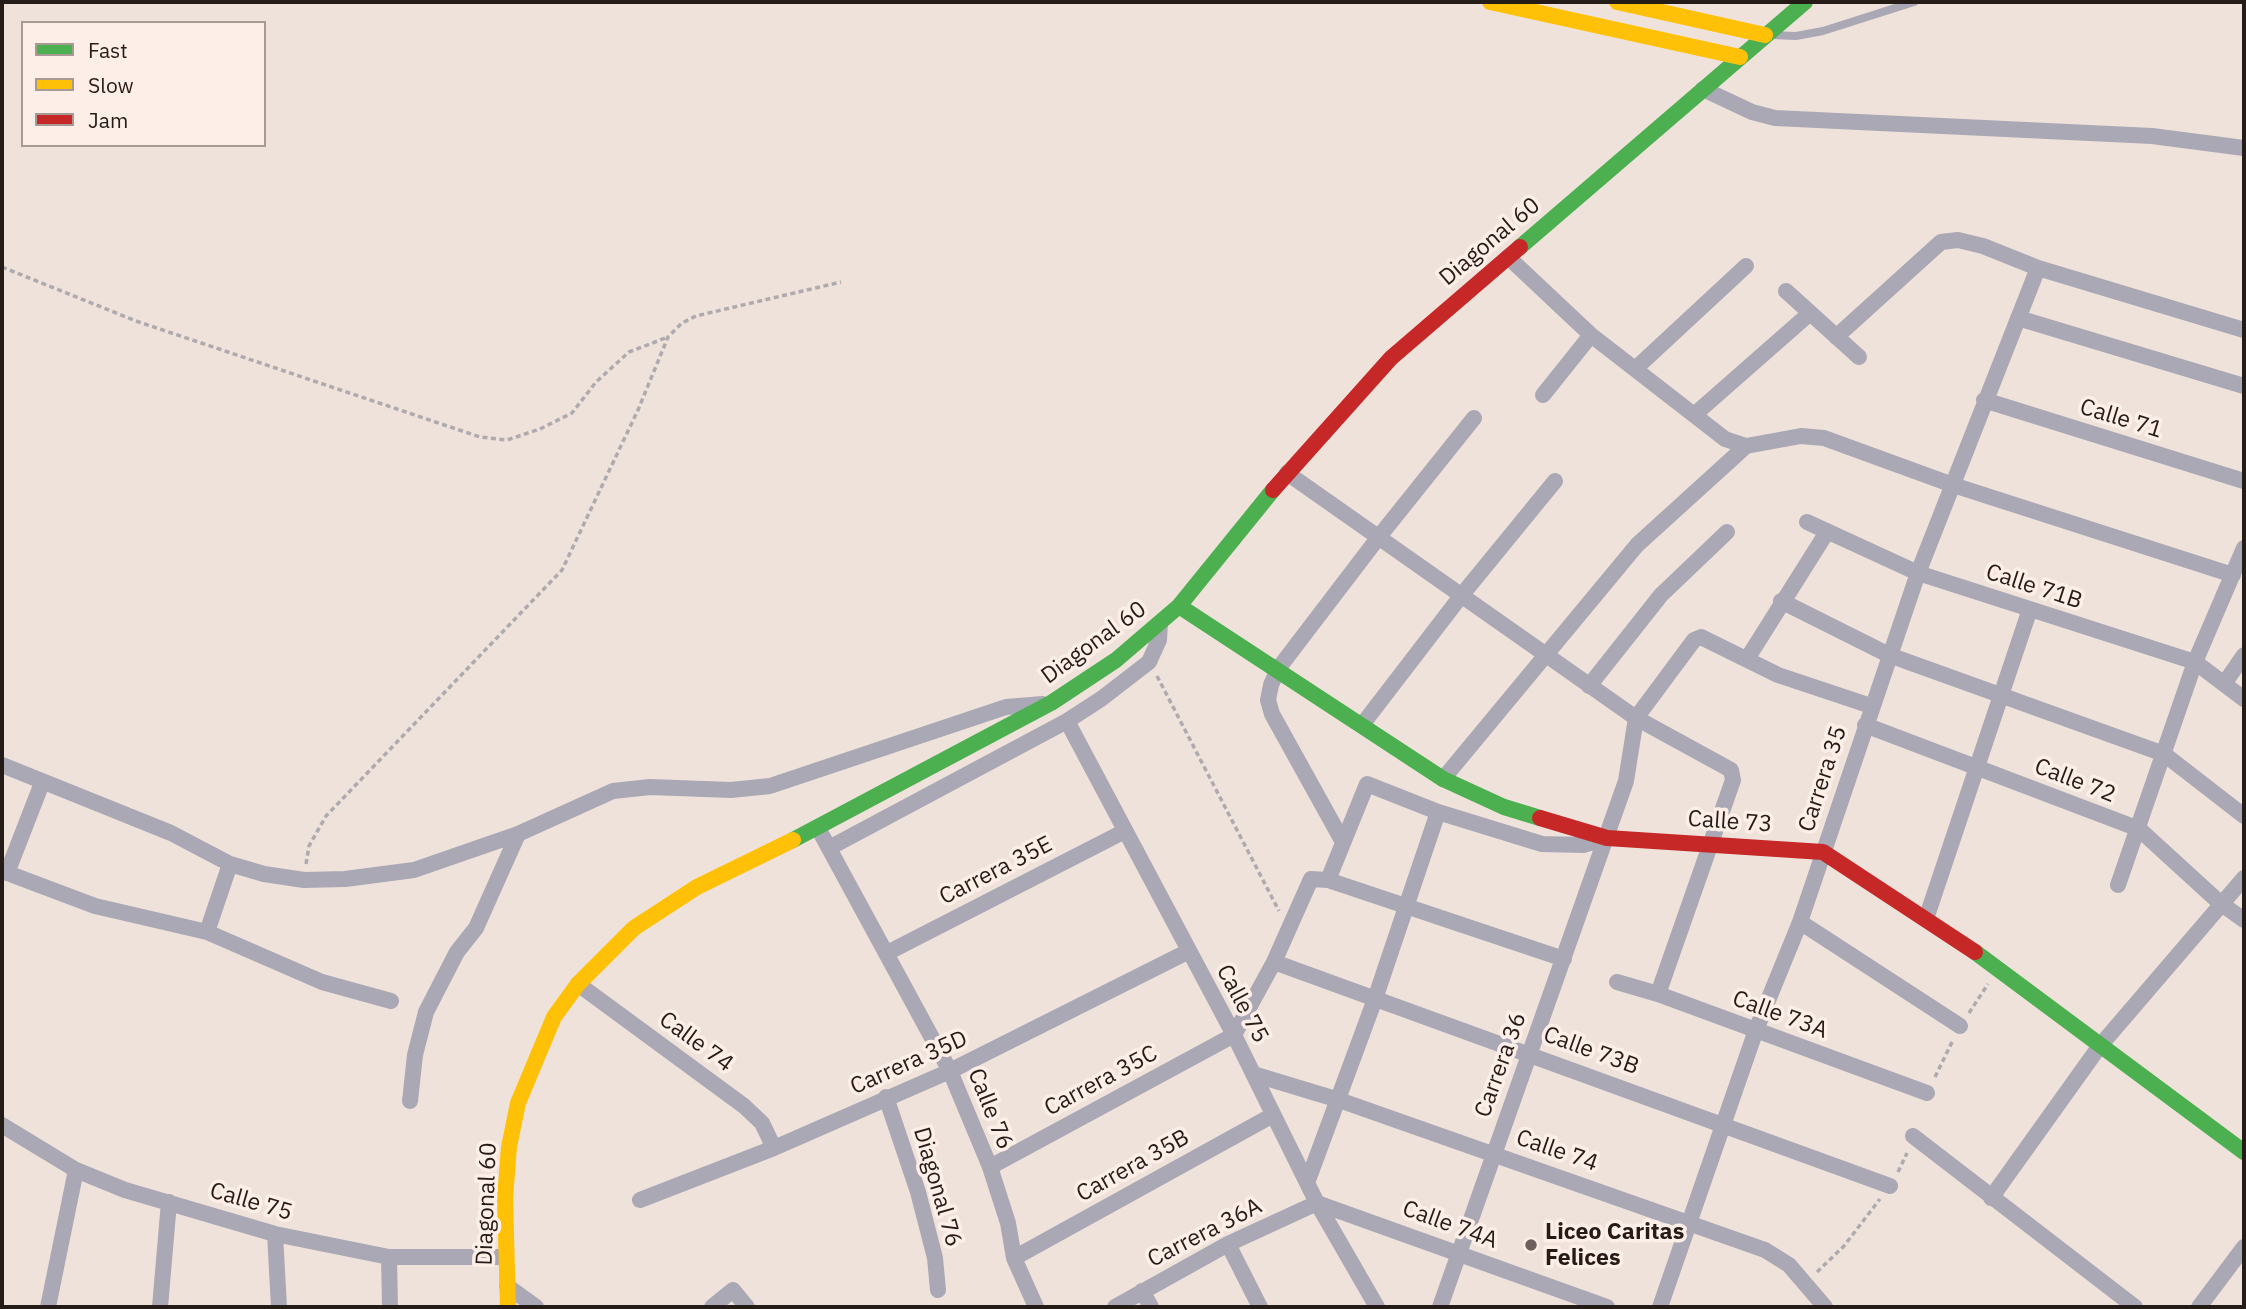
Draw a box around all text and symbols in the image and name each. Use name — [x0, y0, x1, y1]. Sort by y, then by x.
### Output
legend — [21, 21, 266, 147]
text: Fast — [88, 36, 128, 64]
text: Slow — [88, 71, 134, 99]
text: Jam — [88, 106, 128, 134]
street label: Diagonal 60 — [1434, 192, 1546, 292]
street label: Calle 71 — [2077, 393, 2165, 445]
street label: Calle 71B — [1982, 558, 2086, 616]
street label: Diagonal 60 — [1036, 596, 1152, 690]
street label: Carrera 35 — [1793, 723, 1853, 835]
street label: Calle 72 — [2031, 753, 2119, 809]
street label: Calle 73 — [1687, 805, 1773, 839]
street label: Carrera 35E — [935, 831, 1057, 911]
street label: Calle 75 — [1210, 960, 1274, 1048]
street label: Calle 73A — [1729, 985, 1831, 1045]
street label: Calle 74 — [654, 1006, 738, 1078]
street label: Carrera 36 — [1469, 1009, 1533, 1121]
street label: Calle 73B — [1539, 1021, 1643, 1081]
street label: Carrera 35D — [846, 1025, 972, 1101]
street label: Carrera 35C — [1040, 1040, 1162, 1122]
street label: Calle 76 — [961, 1065, 1019, 1153]
street label: Diagonal 76 — [907, 1124, 967, 1250]
street label: Carrera 35B — [1072, 1124, 1194, 1208]
street label: Calle 74 — [1513, 1124, 1601, 1178]
street label: Diagonal 60 — [471, 1142, 503, 1266]
street label: Calle 75 — [207, 1177, 295, 1227]
street label: Carrera 36A — [1143, 1192, 1267, 1274]
street label: Calle 74A — [1399, 1195, 1501, 1255]
place label: Liceo Caritas Felices — [1545, 1218, 1684, 1272]
marker: Liceo Caritas Felices — [1523, 1237, 1539, 1253]

